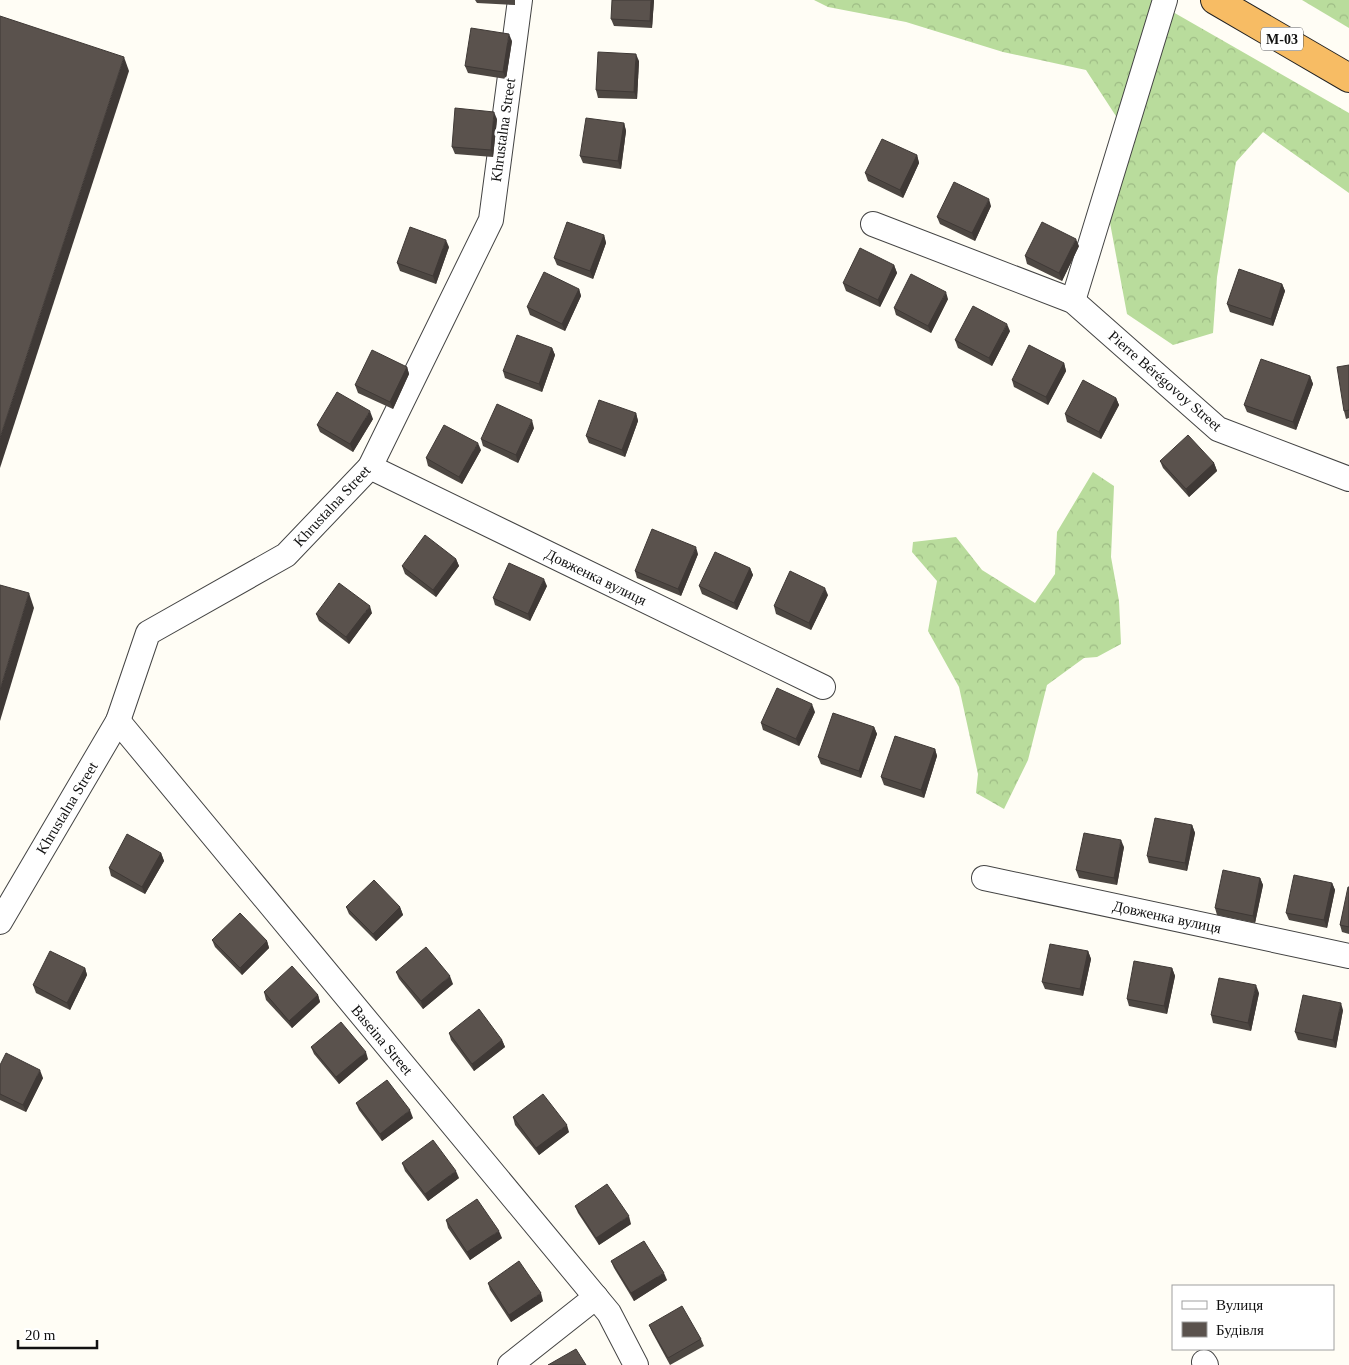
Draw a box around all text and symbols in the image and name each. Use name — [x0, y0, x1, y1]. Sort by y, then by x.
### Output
road number: М-03 — [1261, 28, 1303, 50]
street label: Khrustalna Street — [488, 76, 518, 183]
street label: Pierre Bérégovoy Street — [1105, 328, 1225, 435]
street label: Khrustalna Street — [290, 462, 374, 550]
street label: Довженка вулиця — [543, 546, 649, 608]
street label: Khrustalna Street — [33, 758, 101, 857]
street label: Довженка вулиця — [1111, 898, 1223, 936]
street label: Baseina Street — [348, 1002, 416, 1079]
legend — [1172, 1285, 1334, 1350]
text: Вулиця — [1216, 1297, 1263, 1313]
scale bar — [18, 1318, 96, 1350]
text: Будівля — [1216, 1322, 1264, 1338]
text: 20 m — [25, 1327, 56, 1343]

